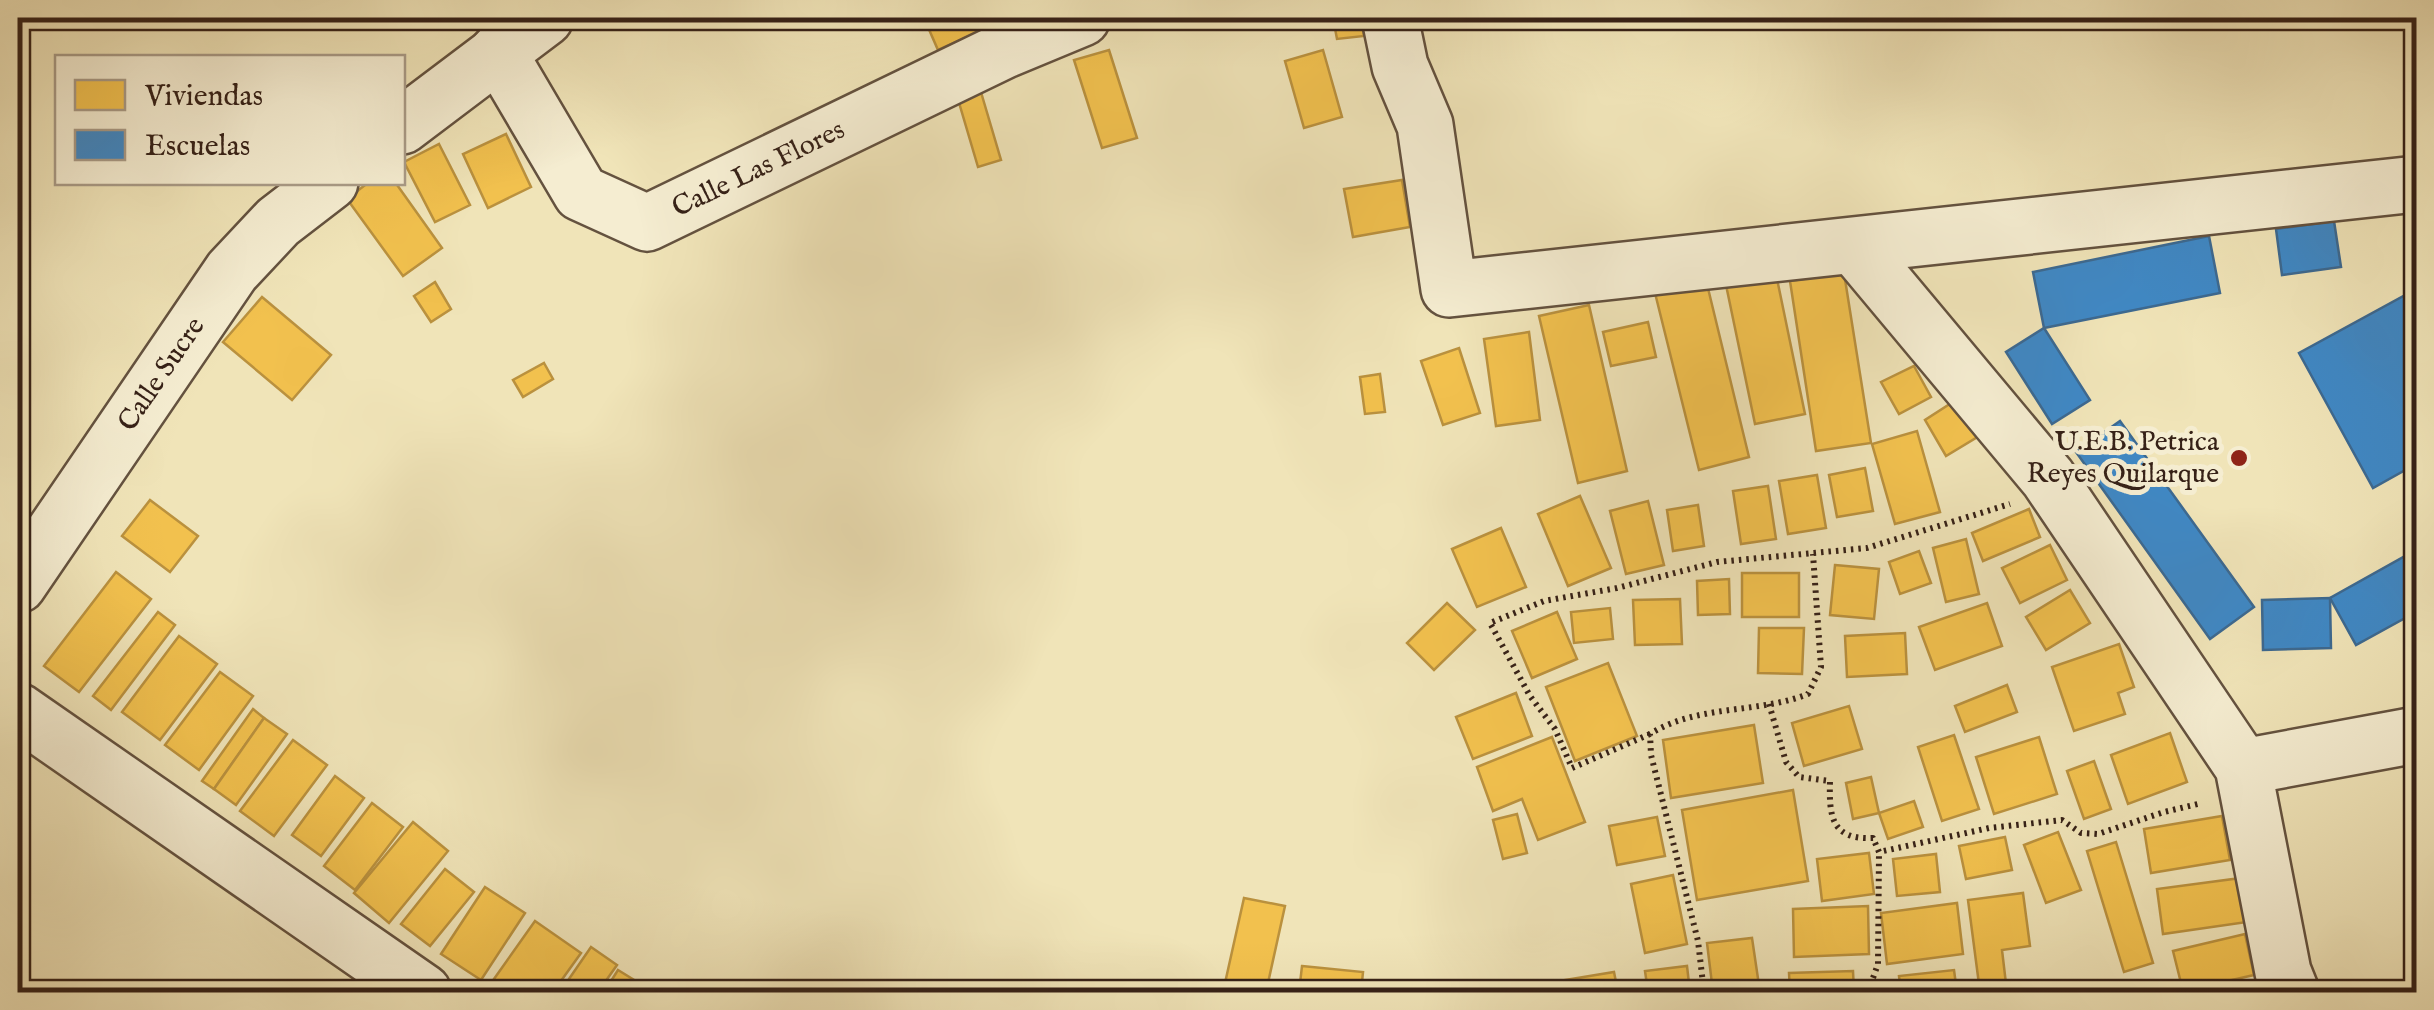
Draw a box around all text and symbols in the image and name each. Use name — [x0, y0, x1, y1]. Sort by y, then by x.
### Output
legend — [55, 55, 405, 185]
text: Viviendas — [144, 78, 263, 116]
street label: Calle Las Flores — [666, 113, 851, 226]
text: Escuelas — [145, 128, 250, 166]
street label: Calle Sucre — [110, 310, 213, 438]
place label: U.E.B. Petrica Reyes Quilarque — [2027, 425, 2220, 492]
marker: U.E.B. Petrica Reyes Quilarque — [2228, 447, 2250, 469]

